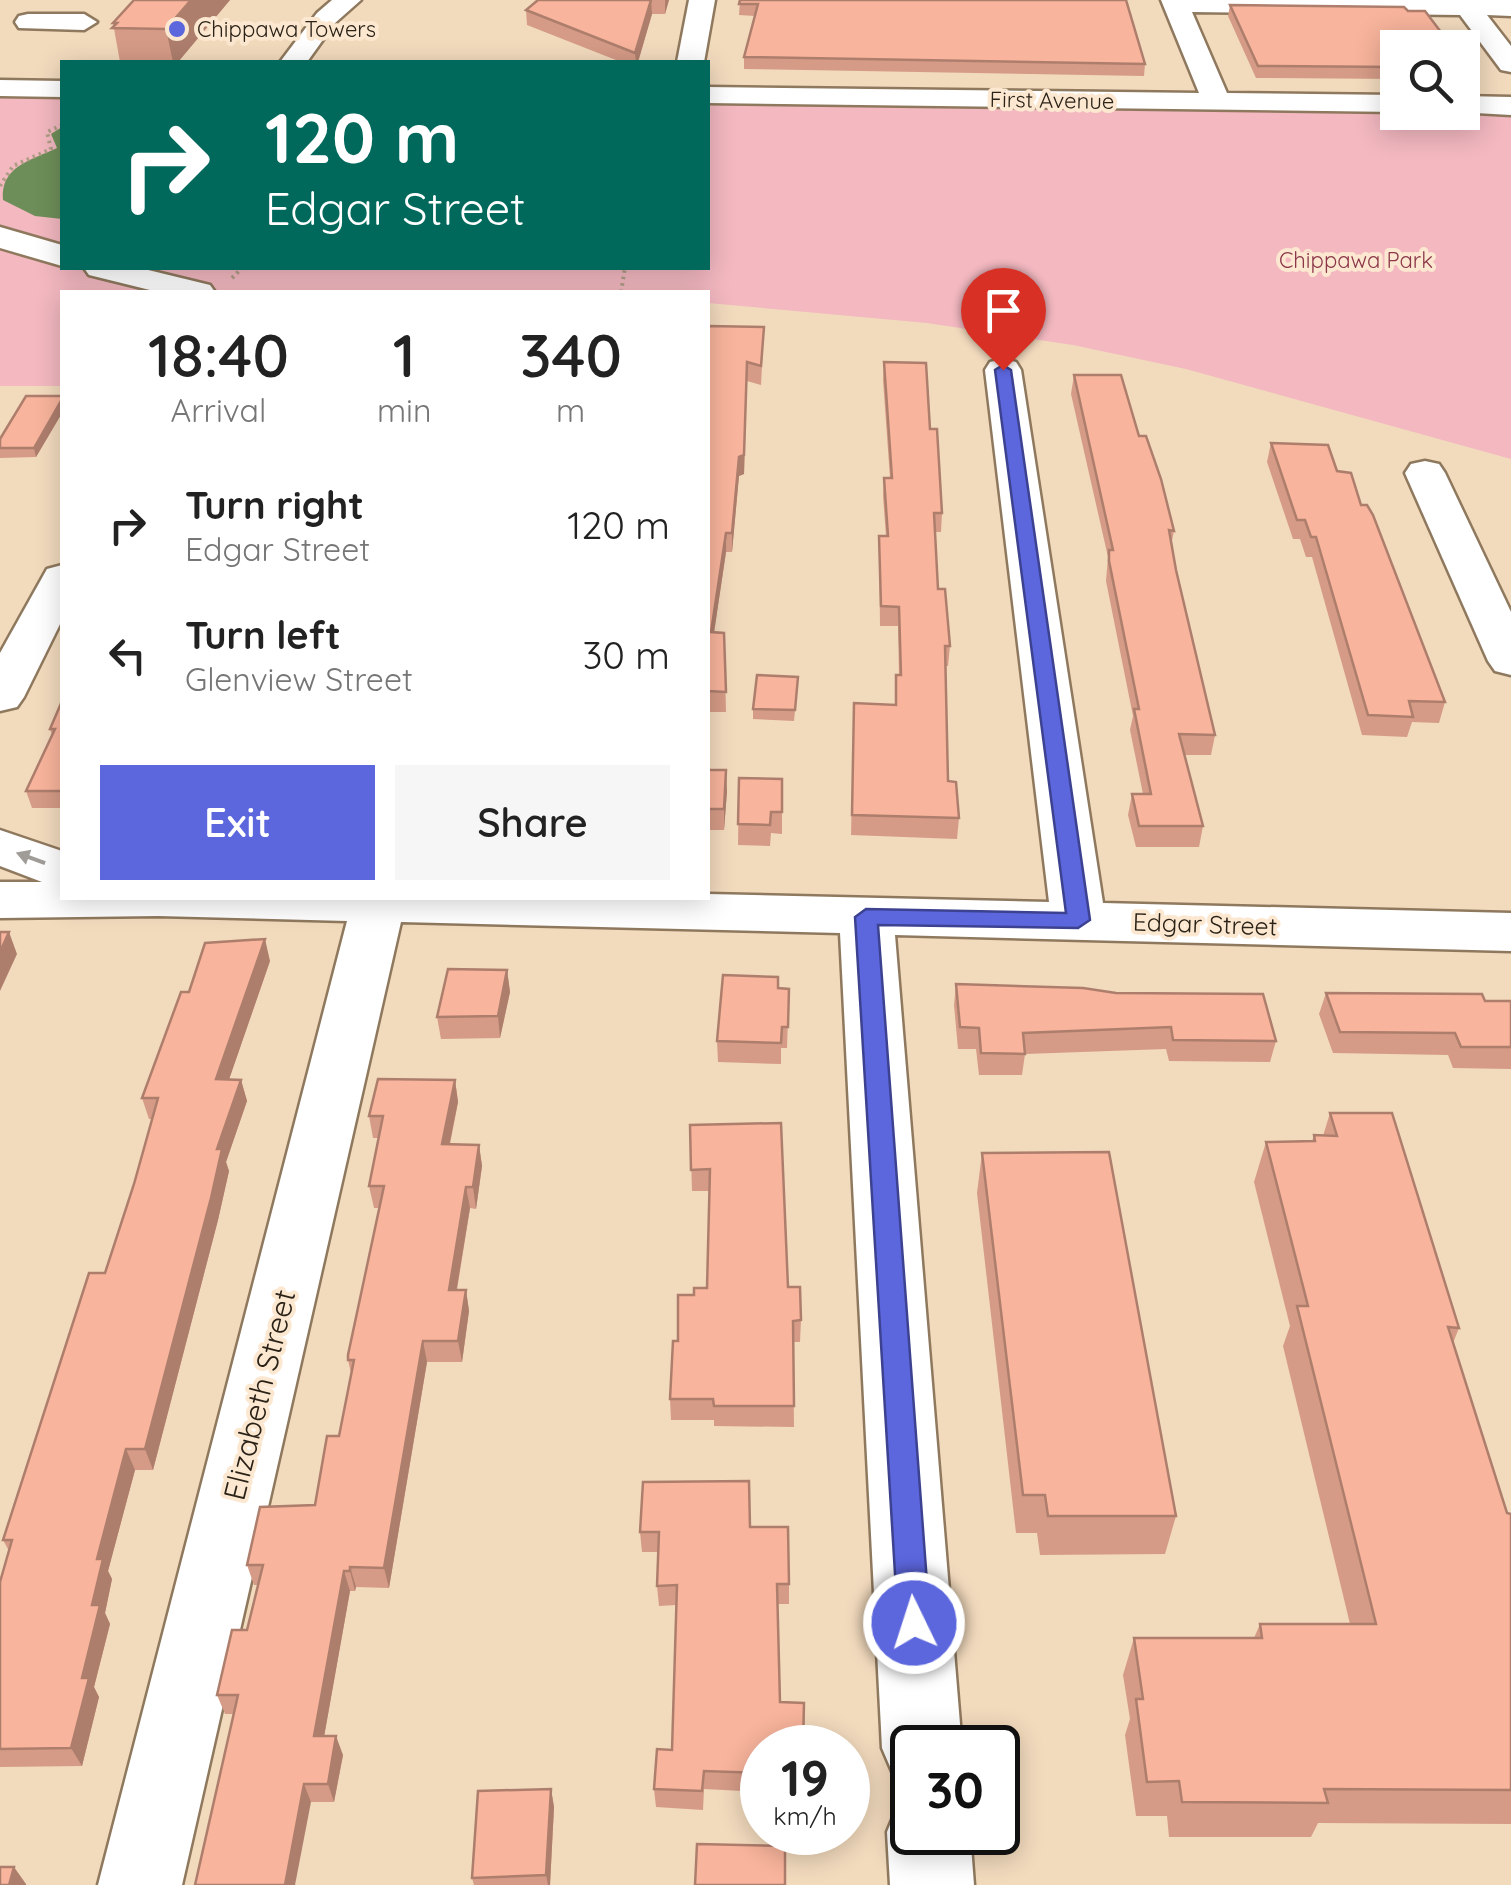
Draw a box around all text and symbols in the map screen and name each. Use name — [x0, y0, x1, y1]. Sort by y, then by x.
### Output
place label: Chippawa Towers — [197, 15, 376, 43]
marker: Chippawa Towers — [166, 18, 188, 40]
map controls — [1380, 30, 1480, 130]
button: search — [1380, 30, 1480, 130]
street label: First Avenue — [989, 85, 1115, 115]
text: 120 m — [265, 93, 459, 181]
icon: right — [100, 100, 230, 230]
text: Edgar Street — [265, 180, 525, 236]
park label: Chippawa Park — [1279, 246, 1433, 274]
pin — [961, 268, 1046, 371]
icon: arrive — [976, 283, 1031, 338]
text: 18:40 — [148, 317, 289, 392]
text: 1 — [393, 317, 416, 392]
text: 340 — [519, 317, 622, 392]
text: Arrival — [171, 390, 266, 430]
text: min — [377, 390, 431, 430]
text: m — [556, 390, 585, 430]
text: Turn right — [185, 481, 364, 529]
icon: right — [100, 498, 155, 553]
text: 120 m — [567, 501, 670, 549]
text: Edgar Street — [185, 529, 370, 569]
text: Turn left — [185, 611, 341, 659]
icon: left — [100, 628, 155, 683]
text: 30 m — [582, 631, 670, 679]
text: Glenview Street — [185, 659, 413, 699]
button: Exit — [100, 765, 375, 880]
button: Share — [395, 765, 670, 880]
one-way arrow — [16, 850, 46, 866]
street label: Edgar Street — [1132, 905, 1278, 942]
street label: Elizabeth Street — [215, 1286, 304, 1504]
position arrow — [862, 1571, 966, 1675]
speed limit sign: 30 — [890, 1725, 1020, 1855]
text: 19 — [781, 1746, 829, 1809]
text: km/h — [773, 1800, 837, 1831]

